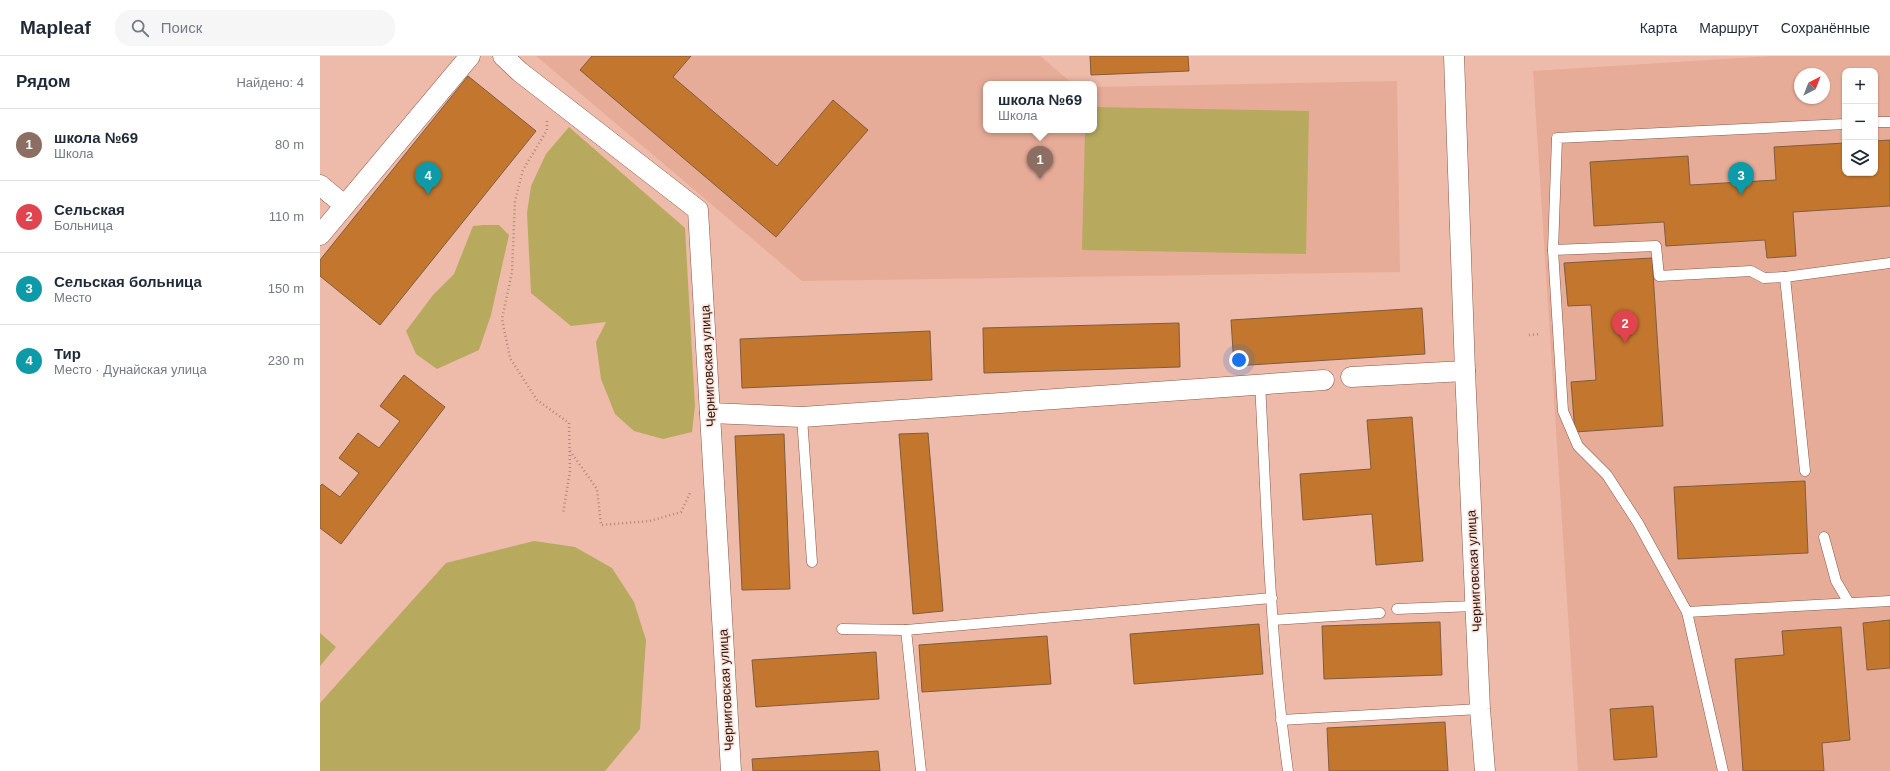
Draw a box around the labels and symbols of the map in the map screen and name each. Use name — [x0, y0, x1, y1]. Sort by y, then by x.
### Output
north arrow — [1794, 68, 1830, 104]
pin: 1 — [1027, 146, 1053, 179]
pin: 4 — [415, 162, 441, 195]
pin: 3 — [1728, 162, 1754, 195]
street label: Черниговская улица — [697, 304, 719, 427]
pin: 2 — [1612, 310, 1638, 343]
your location — [1229, 350, 1249, 370]
street label: Черниговская улица — [1463, 509, 1485, 632]
street label: Черниговская улица — [715, 628, 737, 751]

